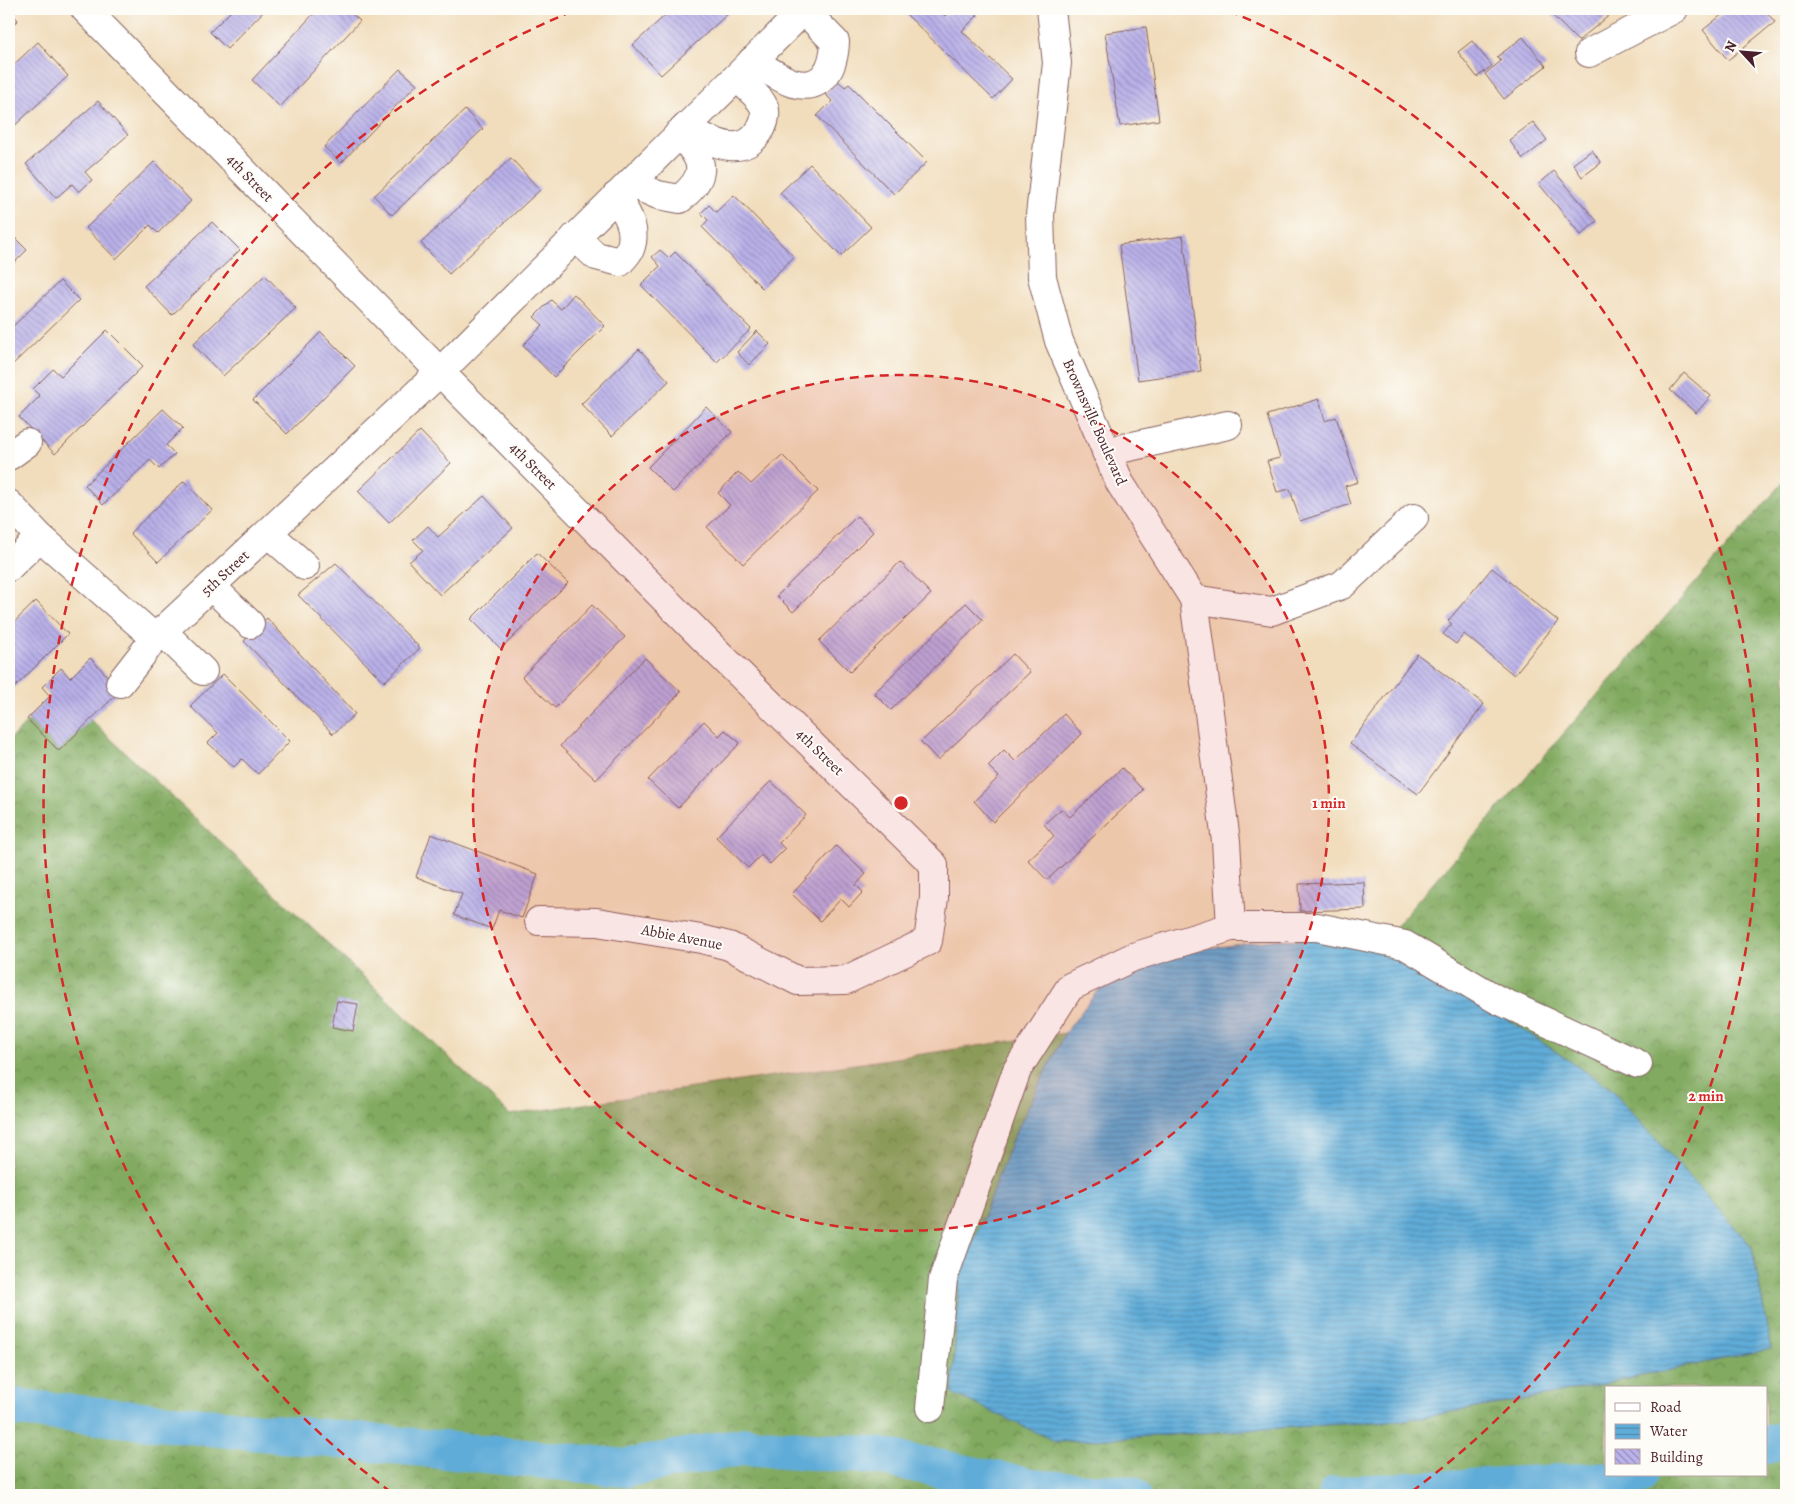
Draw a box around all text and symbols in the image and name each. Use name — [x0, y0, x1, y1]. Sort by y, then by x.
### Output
north arrow — [1718, 28, 1768, 78]
text: N — [1720, 38, 1742, 55]
street label: 4th Street — [222, 150, 278, 206]
street label: Brownsville Boulevard — [1058, 356, 1132, 489]
street label: 4th Street — [505, 438, 561, 494]
street label: 5th Street — [197, 545, 254, 601]
street label: 4th Street — [792, 724, 848, 780]
text: 1 min — [1312, 793, 1346, 813]
centre of rings — [892, 794, 910, 812]
street label: Abbie Avenue — [639, 919, 725, 955]
text: 2 min — [1688, 1086, 1724, 1106]
legend — [1605, 1386, 1768, 1476]
text: Road — [1650, 1397, 1682, 1417]
text: Water — [1649, 1421, 1687, 1441]
text: Building — [1650, 1447, 1703, 1467]

